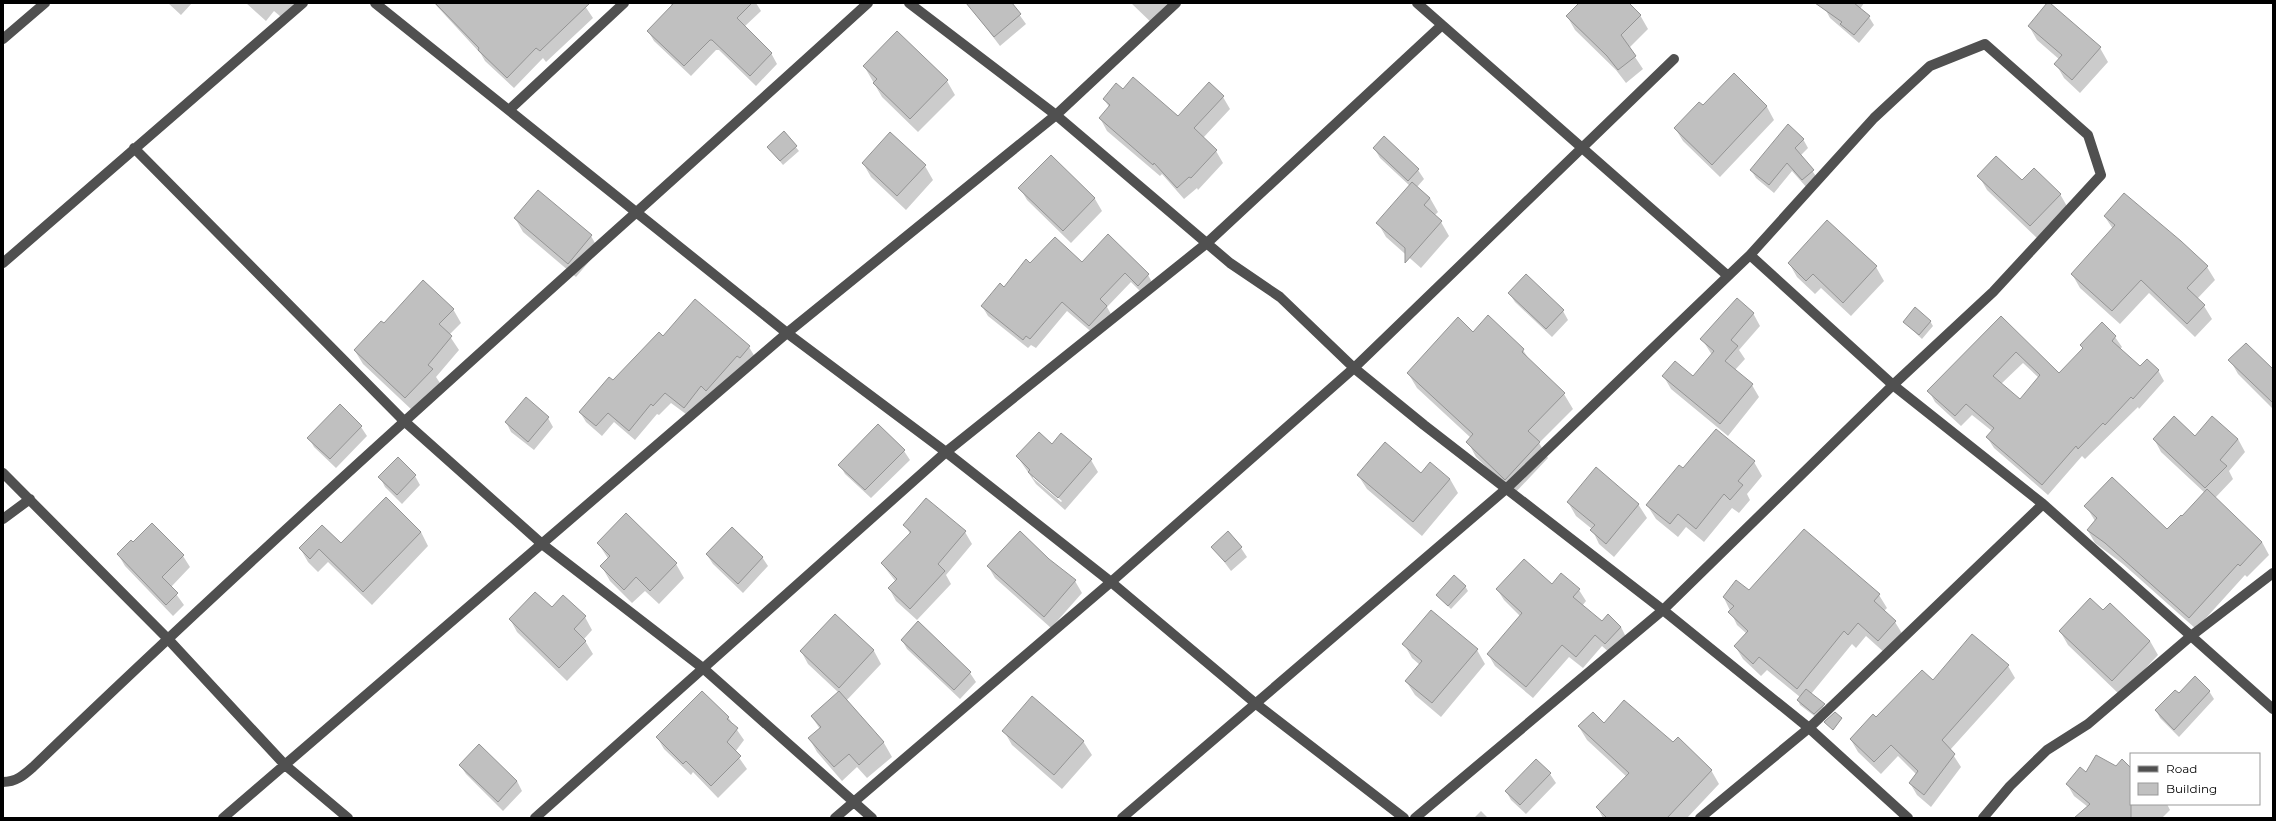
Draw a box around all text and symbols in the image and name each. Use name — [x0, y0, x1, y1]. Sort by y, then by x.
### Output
legend — [2130, 753, 2260, 805]
text: Road — [2166, 761, 2197, 776]
text: Building — [2166, 781, 2217, 796]

